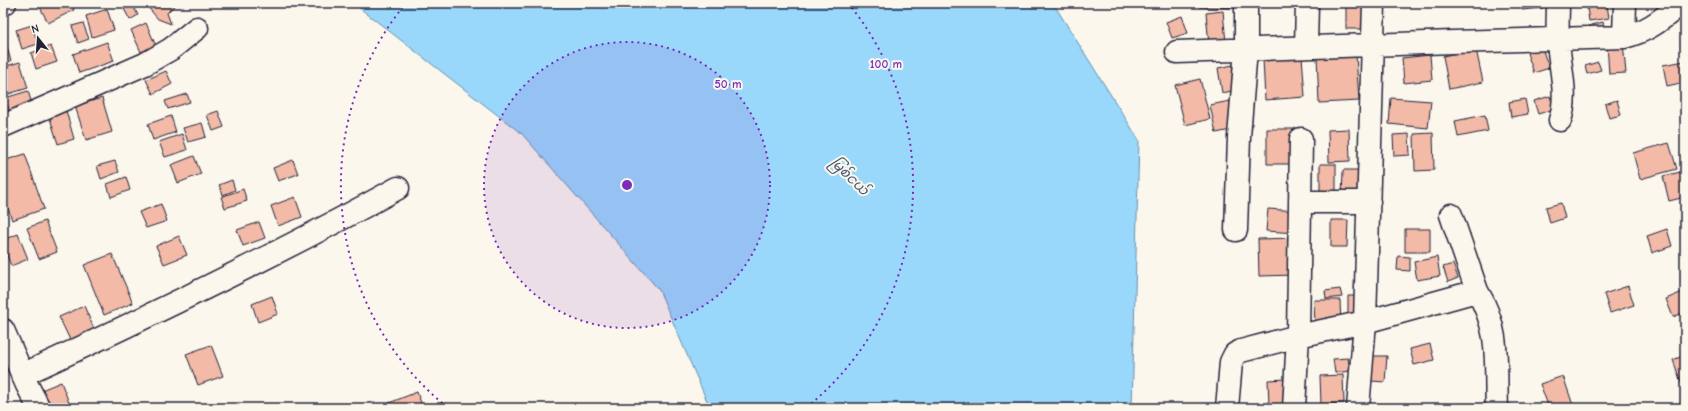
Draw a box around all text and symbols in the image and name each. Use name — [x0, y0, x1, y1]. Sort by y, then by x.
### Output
north arrow — [18, 18, 58, 58]
text: N — [30, 22, 41, 36]
text: 100 m — [870, 57, 902, 71]
text: 50 m — [714, 77, 742, 91]
water label: မြစ်ငယ် — [825, 152, 875, 202]
centre of rings — [620, 178, 634, 192]

